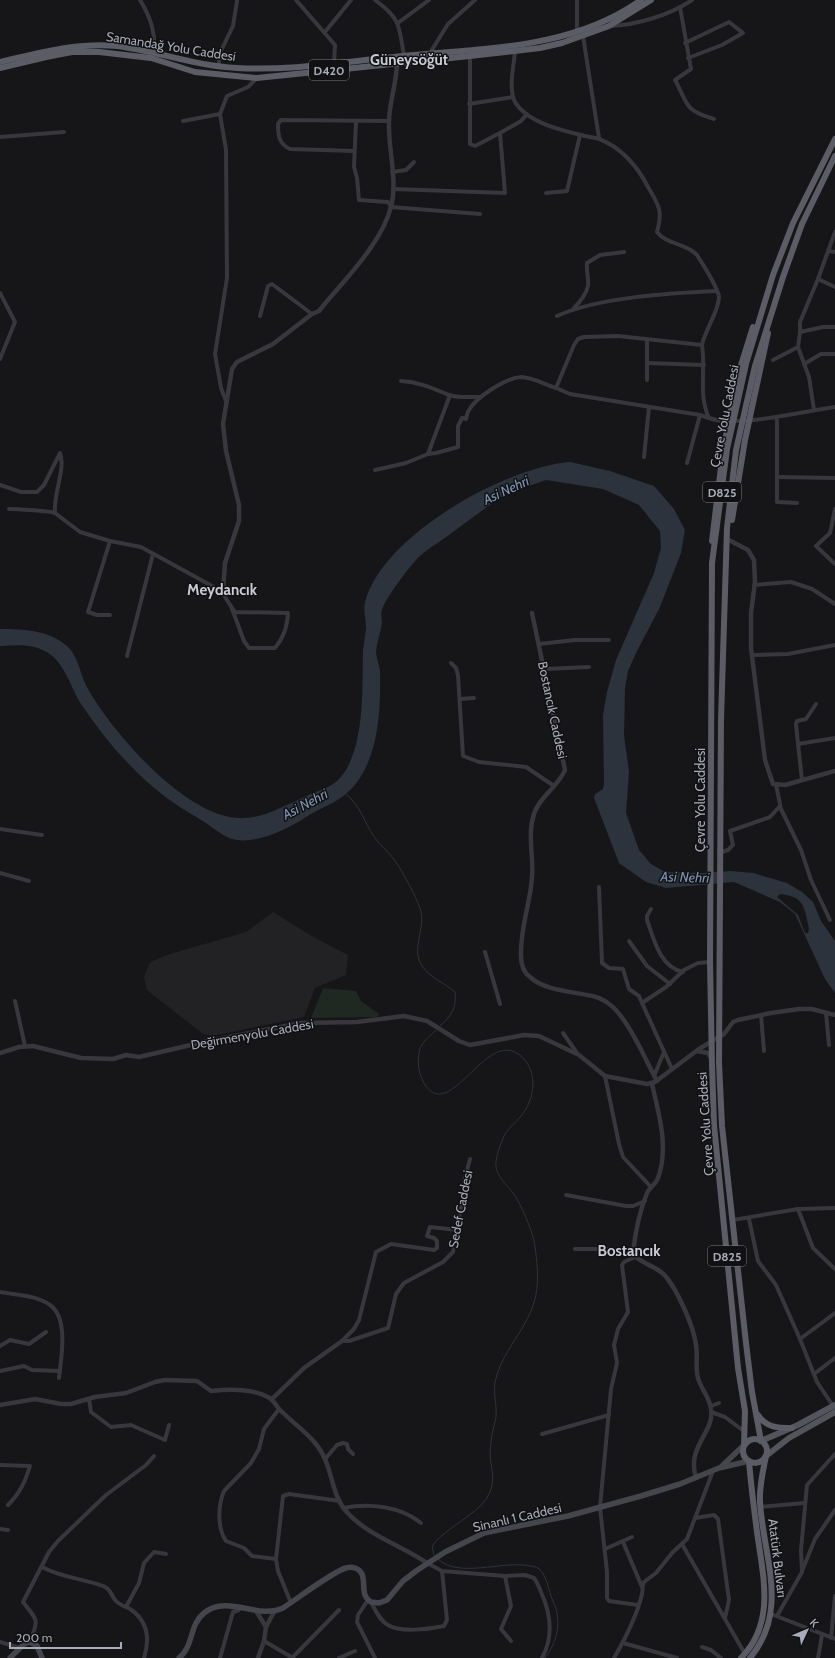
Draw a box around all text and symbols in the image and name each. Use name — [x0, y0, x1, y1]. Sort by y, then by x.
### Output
street label: Samandağ Yolu Caddesi — [105, 28, 237, 64]
district label: Güneysöğüt — [370, 51, 448, 69]
road number: D420 — [309, 60, 349, 80]
street label: Çevre Yolu Caddesi — [706, 363, 742, 469]
water label: Asi Nehri — [479, 471, 533, 509]
road number: D825 — [703, 482, 741, 502]
district label: Meydancık — [187, 581, 258, 599]
street label: Bostancık Caddesi — [535, 660, 571, 760]
street label: Çevre Yolu Caddesi — [692, 748, 708, 852]
water label: Asi Nehri — [278, 784, 332, 824]
water label: Asi Nehri — [659, 867, 711, 887]
street label: Değirmenyolu Caddesi — [189, 1015, 315, 1053]
street label: Çevre Yolu Caddesi — [693, 1072, 717, 1176]
street label: Sedef Caddesi — [445, 1169, 475, 1249]
district label: Bostancık — [598, 1242, 661, 1260]
road number: D825 — [708, 1246, 746, 1266]
street label: Sinanlı 1 Caddesi — [471, 1499, 563, 1535]
street label: Atatürk Bulvarı — [765, 1518, 791, 1598]
north arrow — [787, 1610, 827, 1650]
text: K — [807, 1616, 822, 1630]
scale bar — [10, 1624, 121, 1650]
text: 200 m — [16, 1630, 52, 1645]

